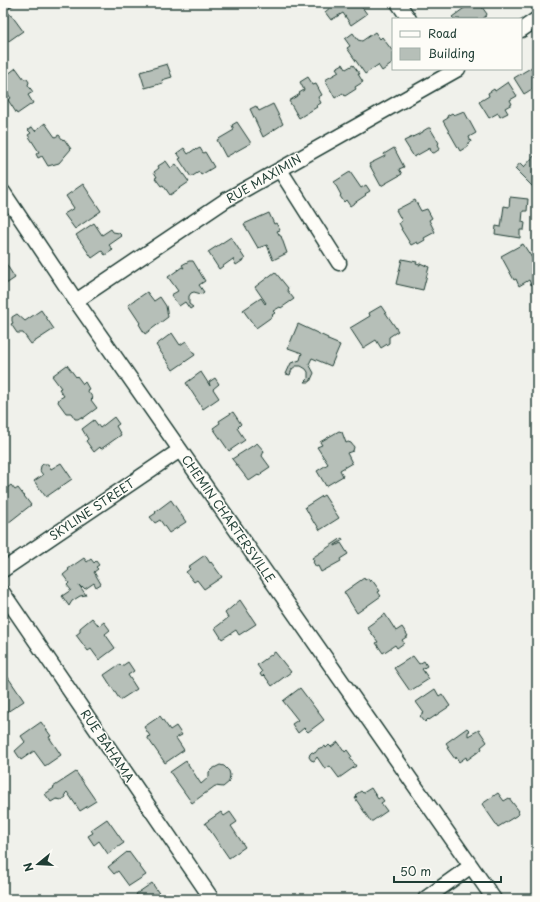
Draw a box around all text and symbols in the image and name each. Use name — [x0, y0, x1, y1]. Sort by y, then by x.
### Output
legend — [392, 18, 522, 70]
text: Road — [428, 24, 457, 42]
text: Building — [428, 44, 475, 62]
street label: RUE MAXIMIN — [223, 149, 304, 207]
street label: CHEMIN CHARTERSVILLE — [178, 451, 280, 586]
street label: SKYLINE STREET — [45, 474, 138, 544]
street label: RUE BAHAMA — [77, 705, 139, 785]
north arrow — [18, 844, 58, 884]
scale bar — [394, 858, 501, 884]
text: N — [18, 860, 37, 874]
text: 50 m — [400, 862, 431, 880]

